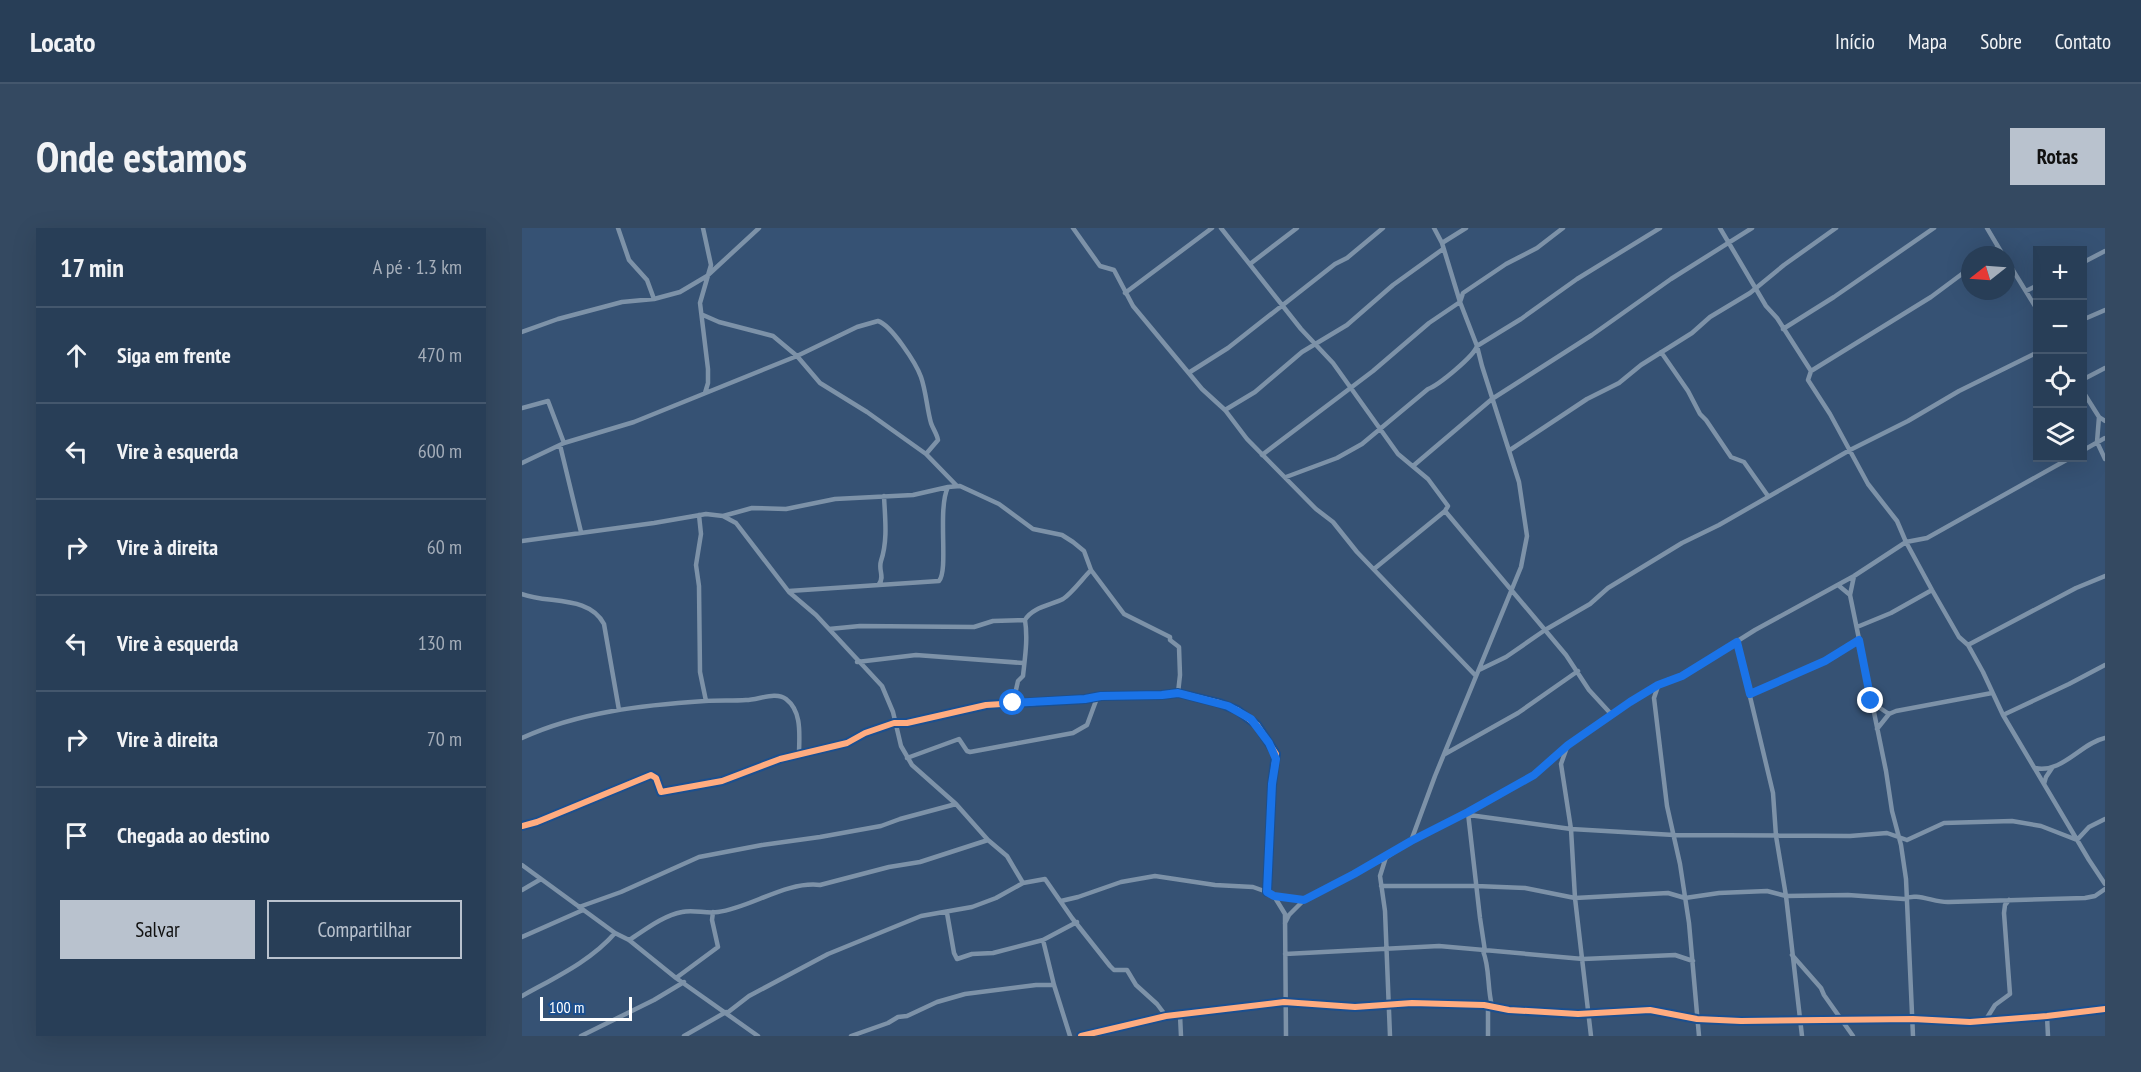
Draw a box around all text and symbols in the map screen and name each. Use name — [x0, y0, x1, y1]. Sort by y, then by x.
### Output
text: Locato — [30, 23, 96, 60]
text: Início — [1835, 28, 1875, 55]
text: Mapa — [1908, 28, 1947, 55]
text: Sobre — [1980, 28, 2022, 55]
text: Contato — [2055, 28, 2111, 55]
button: Rotas — [2010, 128, 2105, 185]
text: Onde estamos — [36, 129, 247, 184]
north arrow — [1961, 246, 2015, 300]
map controls — [2033, 246, 2087, 462]
button: + — [2033, 246, 2087, 300]
text: 17 min — [60, 251, 124, 284]
text: A pé · 1.3 km — [373, 254, 462, 280]
button: − — [2033, 300, 2087, 354]
icon: ahead — [60, 339, 93, 372]
text: Siga em frente — [117, 341, 231, 369]
text: 470 m — [418, 342, 462, 368]
button: locate — [2033, 354, 2087, 408]
button: layers — [2033, 408, 2087, 462]
icon: left — [60, 435, 93, 468]
text: Vire à esquerda — [117, 437, 238, 465]
text: 600 m — [418, 438, 462, 464]
icon: right — [60, 531, 93, 564]
text: Vire à direita — [117, 533, 218, 561]
text: 60 m — [427, 534, 462, 560]
icon: left — [60, 627, 93, 660]
text: Vire à esquerda — [117, 629, 238, 657]
text: 130 m — [418, 630, 462, 656]
route end — [1857, 687, 1883, 713]
route start — [999, 689, 1025, 715]
icon: right — [60, 723, 93, 756]
text: Vire à direita — [117, 725, 218, 753]
text: 70 m — [427, 726, 462, 752]
icon: arrive — [60, 819, 93, 852]
text: Chegada ao destino — [117, 821, 270, 849]
button: Salvar — [60, 900, 255, 959]
button: Compartilhar — [267, 900, 462, 959]
scale bar — [540, 994, 632, 1022]
text: 100 m — [549, 997, 584, 1017]

